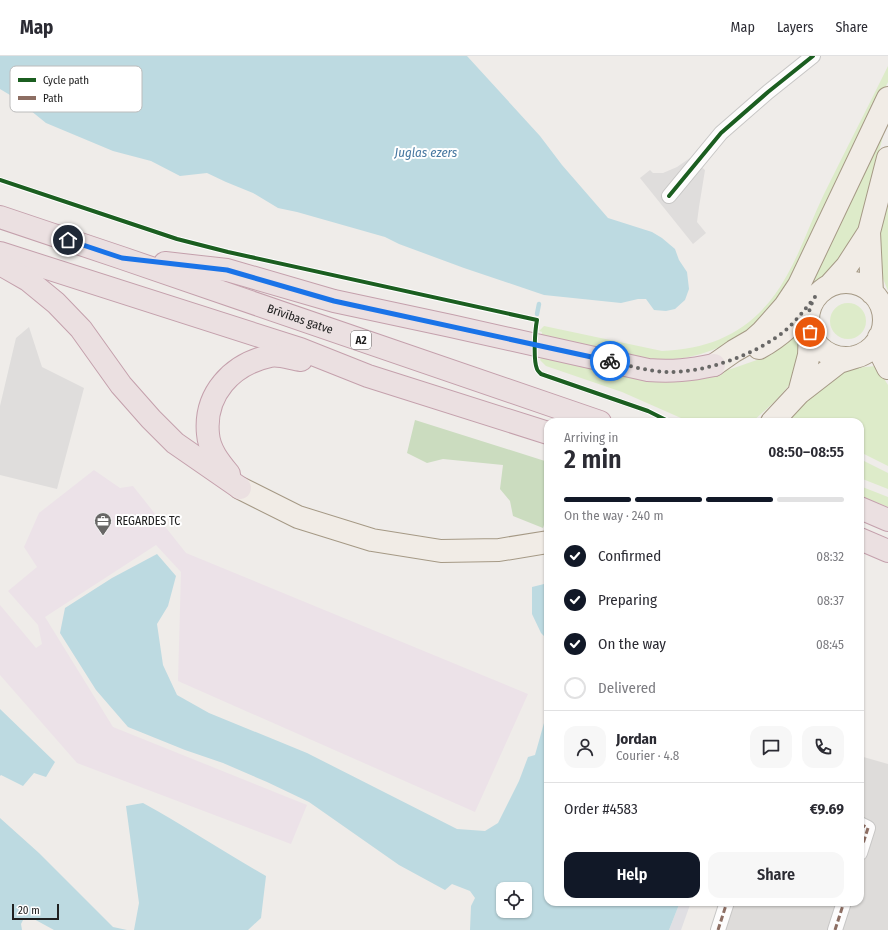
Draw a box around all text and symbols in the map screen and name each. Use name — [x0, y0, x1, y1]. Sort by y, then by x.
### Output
text: Map — [20, 16, 53, 39]
text: Map — [731, 19, 755, 36]
text: Layers — [777, 19, 813, 36]
text: Share — [835, 19, 868, 36]
legend — [10, 66, 142, 112]
text: Cycle path — [43, 74, 89, 87]
text: Path — [43, 92, 63, 105]
water label: Juglas ezers — [394, 145, 458, 160]
pin — [51, 223, 85, 257]
icon: home — [57, 229, 79, 251]
street label: Brīvības gatve — [265, 301, 335, 337]
pin — [793, 315, 827, 349]
icon: bag — [799, 321, 821, 343]
road number: A2 — [351, 331, 371, 349]
courier — [590, 341, 630, 381]
icon: bike — [599, 350, 621, 372]
text: Arriving in — [564, 430, 618, 445]
text: 08:50–08:55 — [768, 443, 844, 461]
text: 2 min — [564, 444, 622, 475]
text: On the way · 240 m — [564, 508, 663, 523]
office icon: REGARDES TC — [93, 511, 113, 536]
place label: REGARDES TC — [116, 514, 180, 528]
icon: check — [564, 545, 586, 567]
text: Confirmed — [598, 547, 661, 565]
text: 08:32 — [816, 549, 844, 564]
icon: check — [564, 589, 586, 611]
text: Preparing — [598, 591, 657, 609]
text: 08:37 — [817, 593, 844, 608]
icon: check — [564, 633, 586, 655]
text: On the way — [598, 635, 666, 653]
text: 08:45 — [816, 637, 844, 652]
text: Delivered — [598, 679, 656, 697]
button: person — [564, 726, 606, 768]
button: chat — [750, 726, 792, 768]
button: phone — [802, 726, 844, 768]
text: Jordan — [616, 730, 657, 748]
text: Courier · 4.8 — [616, 748, 679, 763]
text: Order #4583 — [564, 800, 638, 818]
text: €9.69 — [810, 800, 844, 818]
button: Help — [564, 852, 700, 898]
button: Share — [708, 852, 844, 898]
map controls — [496, 882, 532, 918]
button: locate — [496, 882, 532, 918]
scale bar — [12, 902, 59, 921]
text: 20 m — [18, 904, 40, 917]

